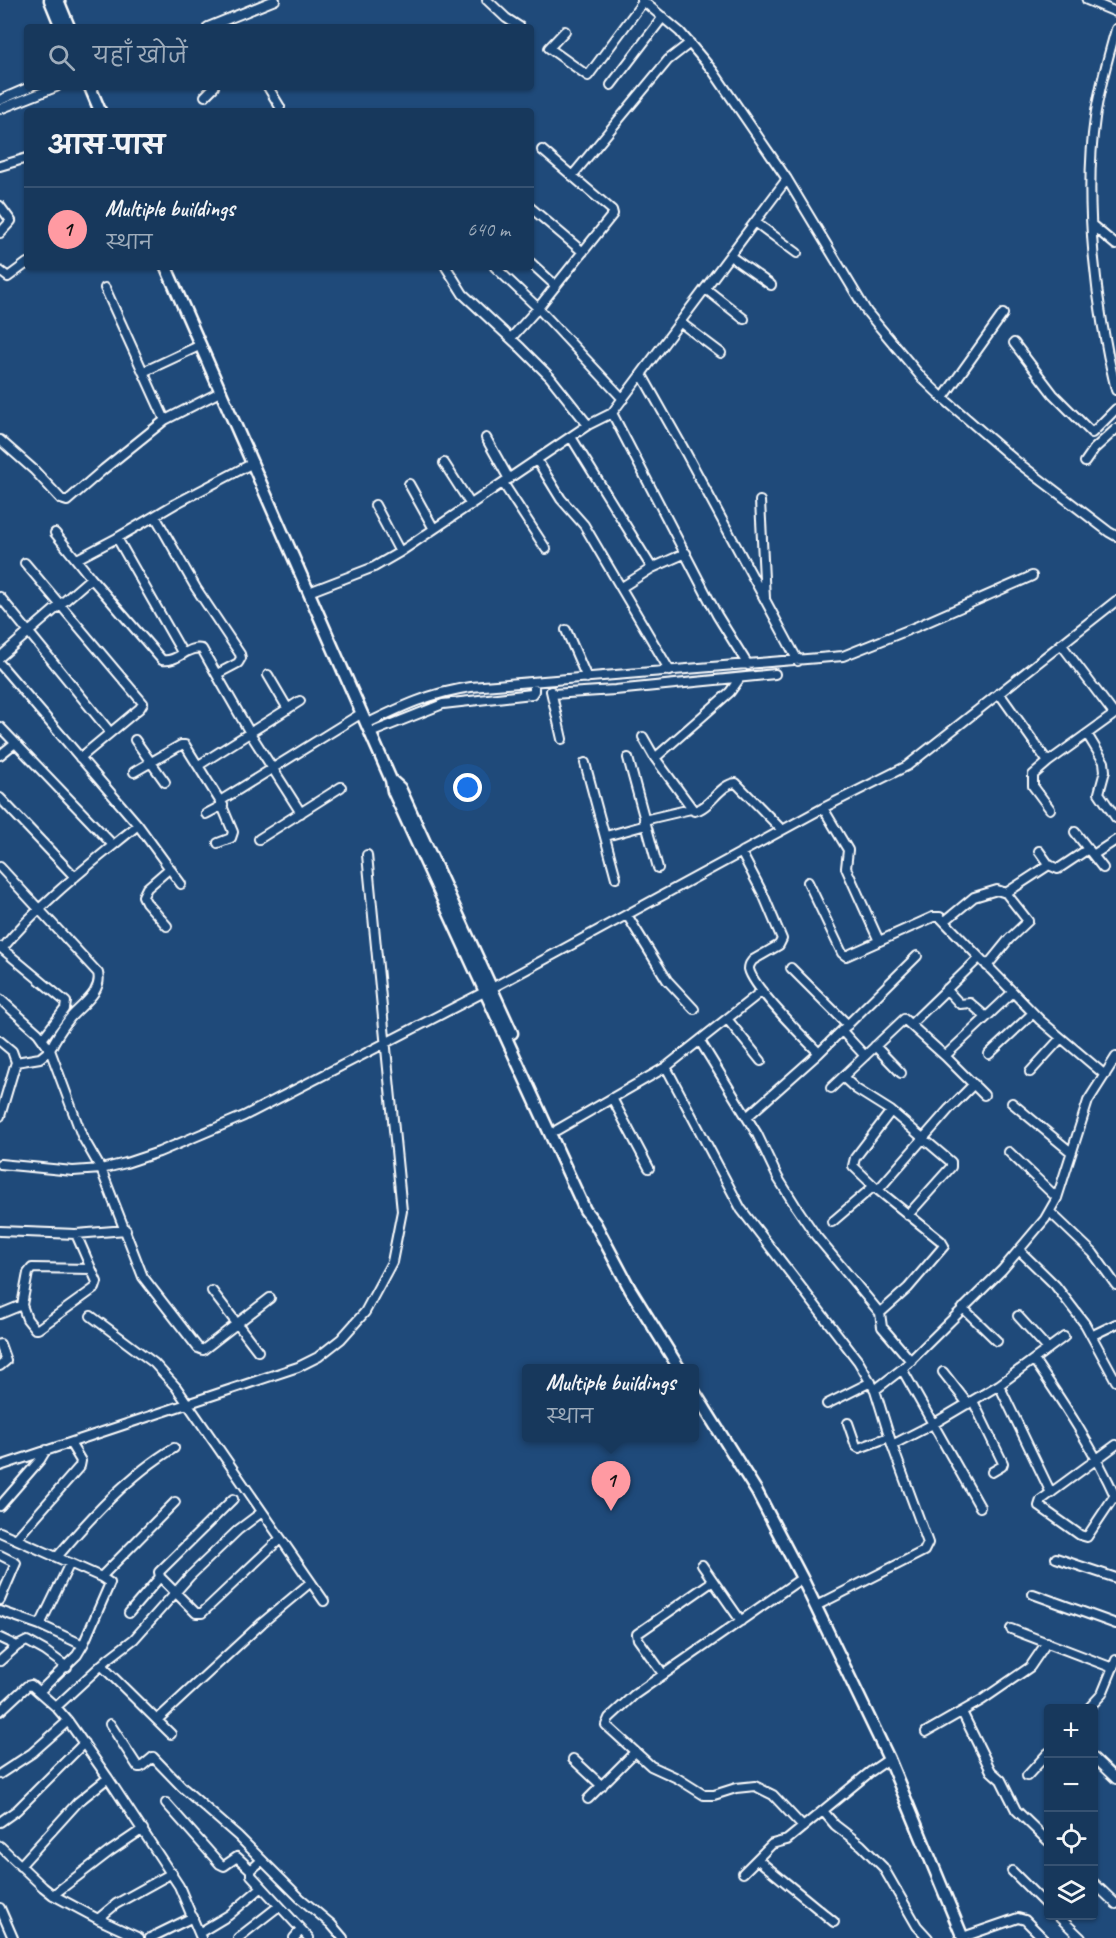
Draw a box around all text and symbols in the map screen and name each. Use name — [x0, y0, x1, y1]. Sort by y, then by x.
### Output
search box — [24, 24, 534, 90]
icon: search — [45, 41, 78, 74]
text: यहाँ खोजें — [93, 42, 187, 70]
text: आस-पास — [48, 129, 165, 162]
text: Multiple buildings — [105, 195, 235, 223]
text: 1 — [63, 217, 72, 242]
text: 640 m — [467, 217, 510, 242]
text: स्थान — [105, 230, 152, 255]
your location — [453, 773, 482, 802]
popup — [522, 1364, 699, 1442]
text: Multiple buildings — [546, 1369, 675, 1397]
text: स्थान — [546, 1404, 593, 1429]
pin: 1 — [592, 1462, 630, 1511]
map controls — [1044, 1704, 1098, 1920]
button: + — [1044, 1704, 1098, 1758]
button: − — [1044, 1758, 1098, 1812]
button: locate — [1044, 1812, 1098, 1866]
button: layers — [1044, 1866, 1098, 1920]

